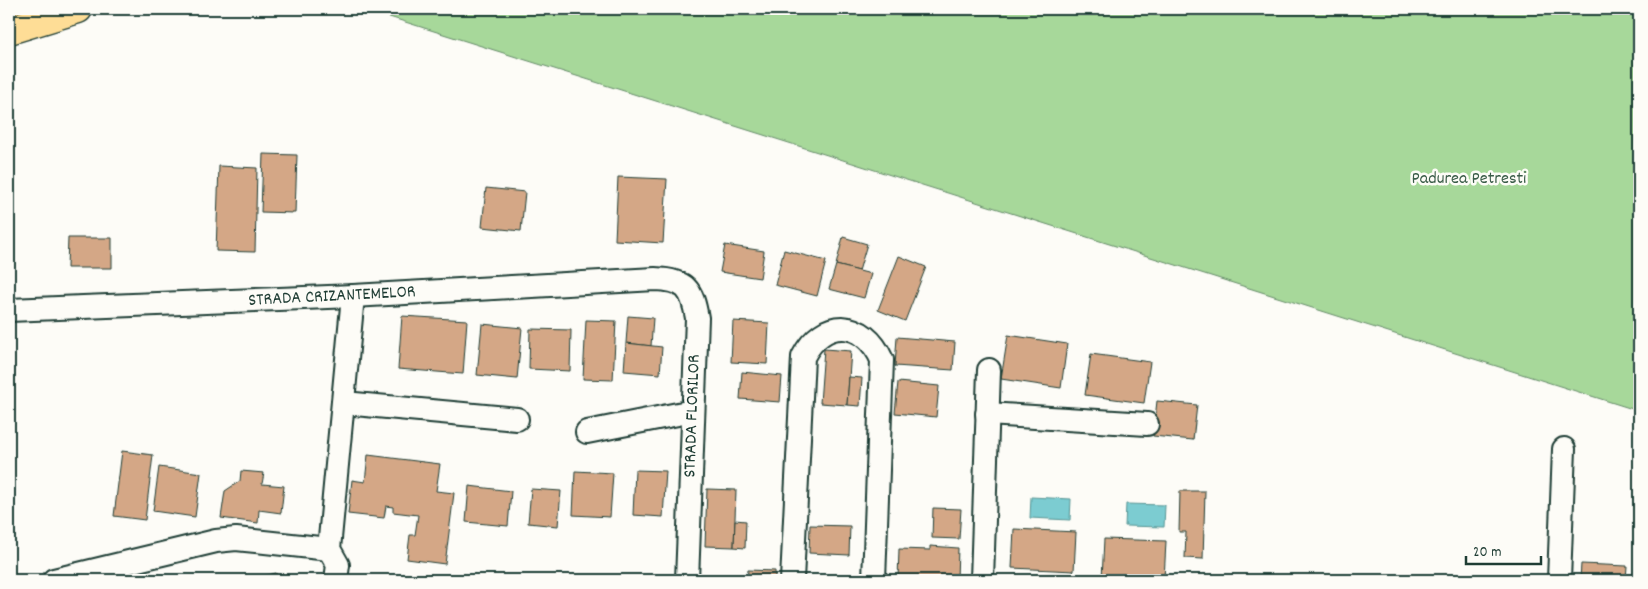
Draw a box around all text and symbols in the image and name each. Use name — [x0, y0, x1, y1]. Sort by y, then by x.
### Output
park label: Padurea Petresti — [1412, 167, 1526, 192]
street label: STRADA CRIZANTEMELOR — [248, 280, 416, 314]
street label: STRADA FLORILOR — [678, 354, 708, 478]
scale bar — [1466, 534, 1540, 566]
text: 20 m — [1473, 542, 1501, 564]

